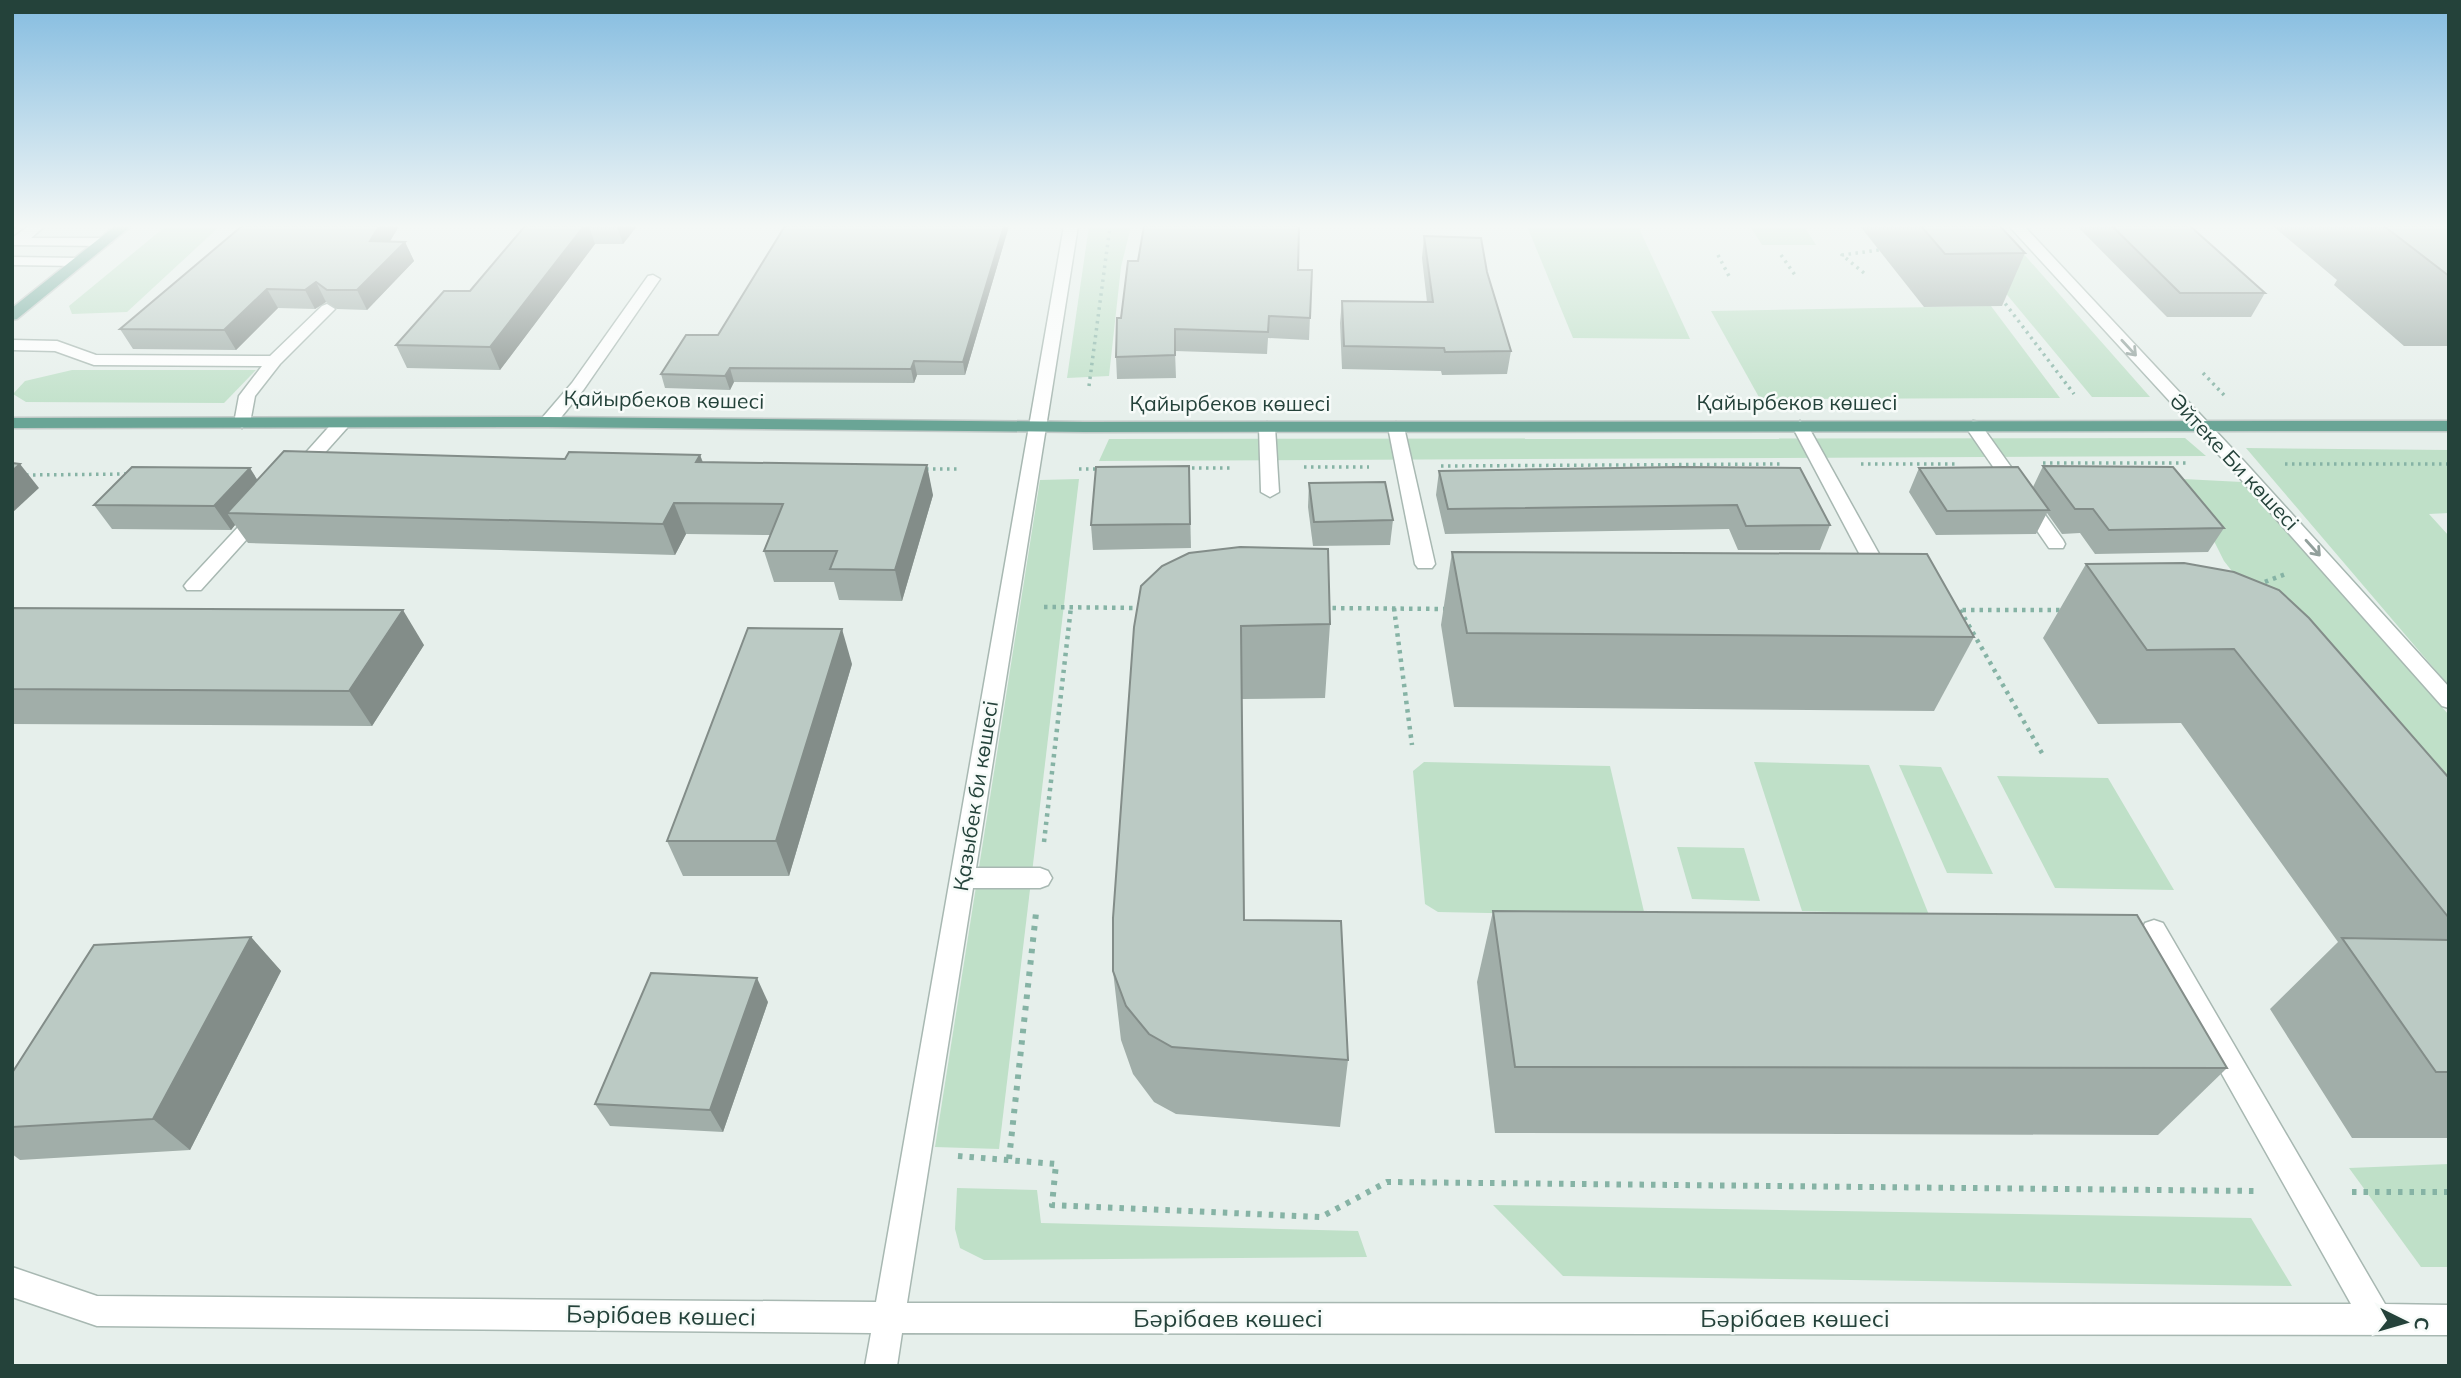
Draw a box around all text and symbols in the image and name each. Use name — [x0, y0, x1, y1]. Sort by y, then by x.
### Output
one-way arrow — [2120, 339, 2137, 356]
street label: Қайырбеков көшесі — [563, 384, 765, 414]
street label: Әйтеке Би көшесі — [2164, 387, 2305, 535]
street label: Қайырбеков көшесі — [1697, 389, 1897, 415]
street label: Қайырбеков көшесі — [1130, 390, 1330, 416]
one-way arrow — [2305, 539, 2321, 557]
street label: Қазыбек би көшесі — [947, 699, 1003, 893]
north arrow — [2370, 1287, 2440, 1357]
street label: Бәрібаев көшесі — [566, 1298, 756, 1332]
street label: Бәрібаев көшесі — [1133, 1303, 1323, 1333]
street label: Бәрібаев көшесі — [1700, 1303, 1890, 1333]
text: С — [2409, 1316, 2434, 1331]

